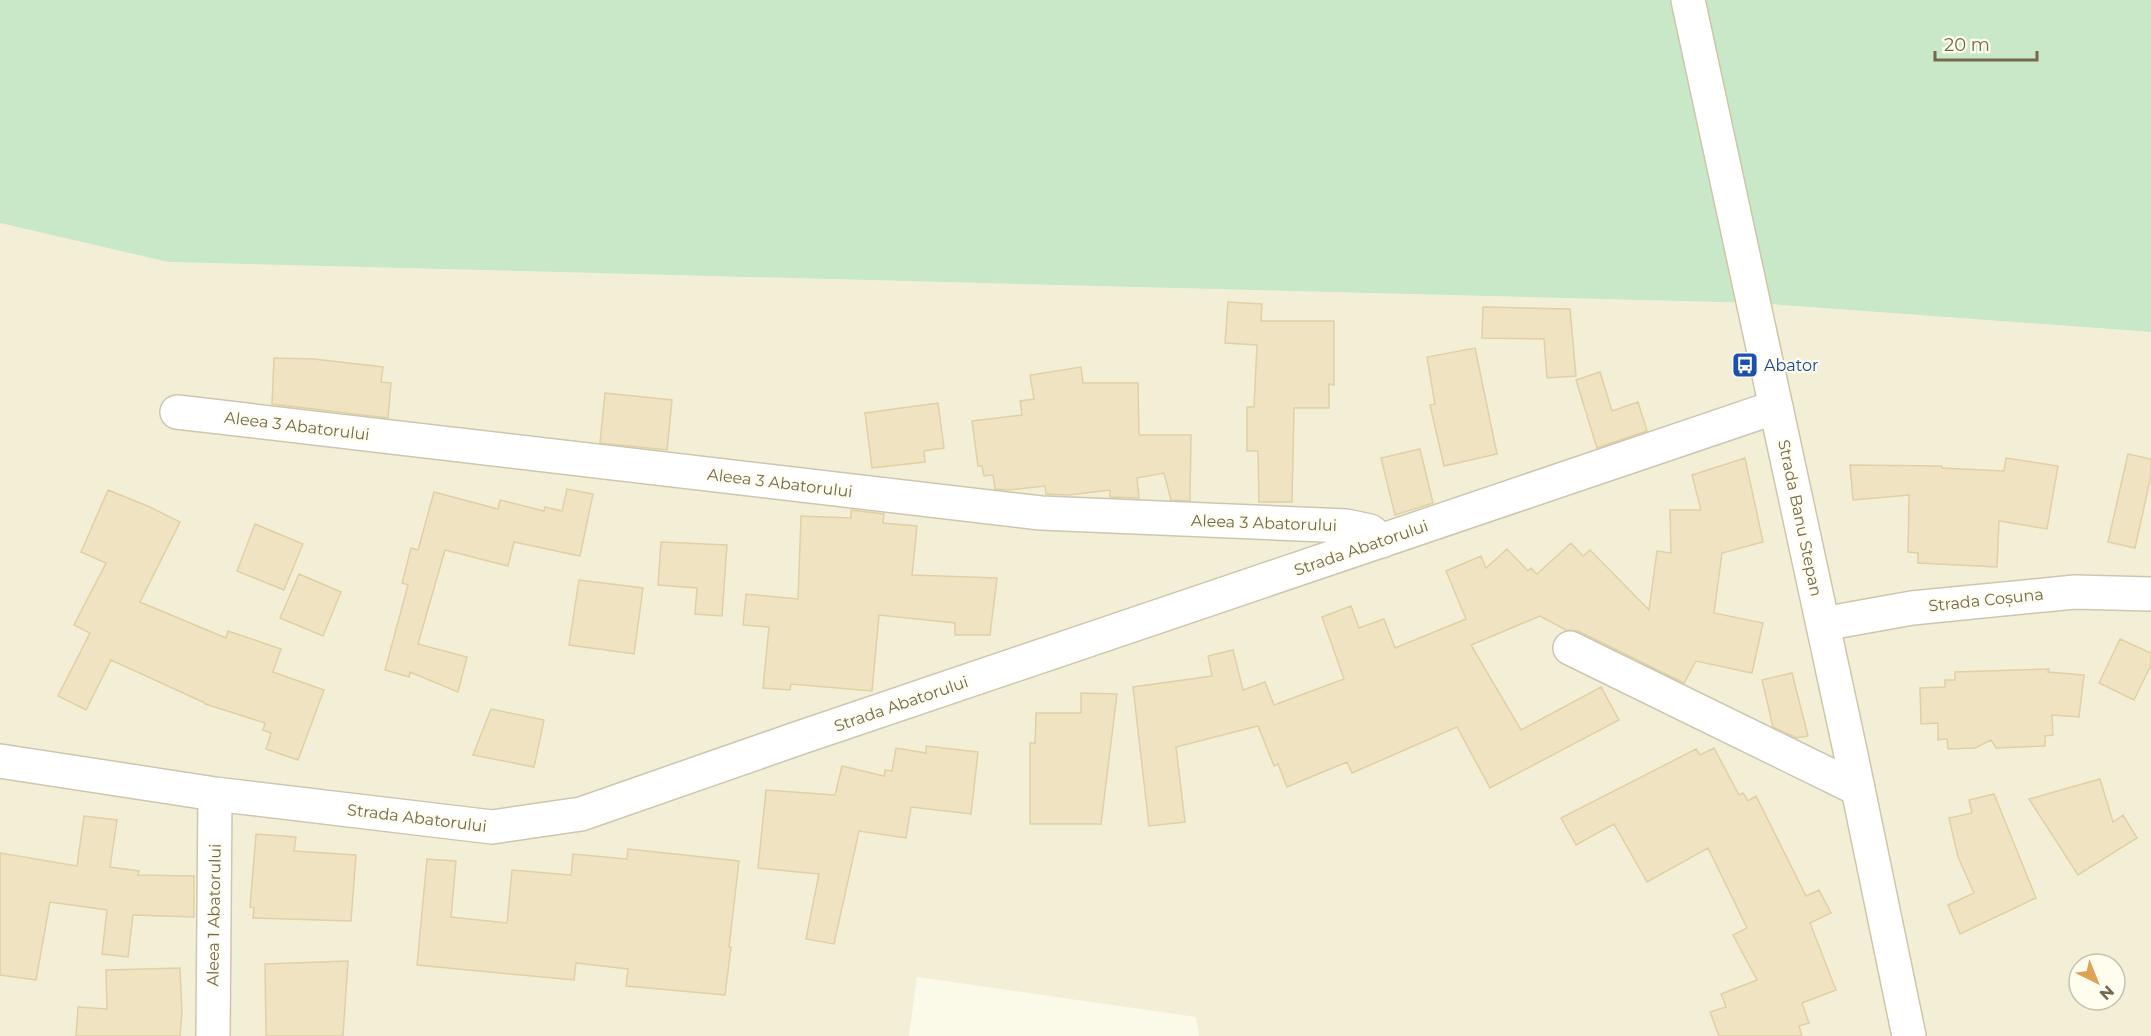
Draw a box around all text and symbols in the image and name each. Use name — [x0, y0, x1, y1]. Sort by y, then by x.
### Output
scale bar — [1935, 24, 2037, 62]
text: 20 m — [1944, 34, 1990, 56]
bus stop icon: Abator — [1730, 350, 1760, 380]
place label: Abator — [1764, 356, 1818, 375]
street label: Aleea 3 Abatorului — [223, 408, 371, 444]
street label: Strada Banu Stepan — [1774, 438, 1826, 598]
street label: Aleea 3 Abatorului — [706, 465, 854, 501]
street label: Aleea 3 Abatorului — [1191, 511, 1337, 535]
street label: Strada Abatorului — [1291, 516, 1431, 580]
street label: Strada Coșuna — [1927, 584, 2045, 616]
street label: Strada Abatorului — [831, 672, 971, 736]
street label: Strada Abatorului — [346, 800, 488, 836]
street label: Aleea 1 Abatorului — [203, 843, 225, 987]
north arrow — [2067, 952, 2127, 1012]
text: N — [2096, 981, 2118, 1004]

